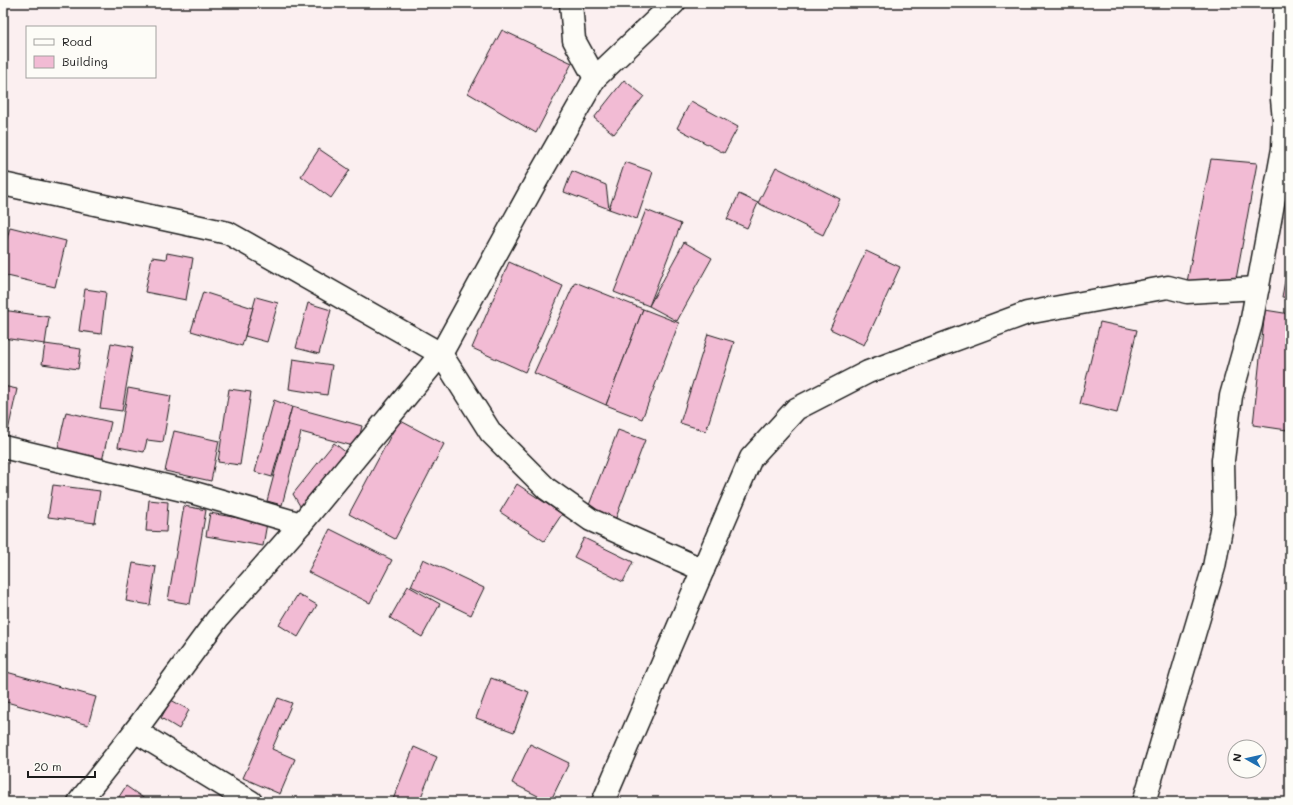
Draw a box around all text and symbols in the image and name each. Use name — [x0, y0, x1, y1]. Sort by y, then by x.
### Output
legend — [26, 26, 156, 78]
text: Road — [62, 33, 92, 49]
text: Building — [62, 53, 108, 69]
north arrow — [1227, 739, 1267, 779]
text: N — [1229, 752, 1245, 763]
scale bar — [28, 753, 95, 779]
text: 20 m — [34, 758, 62, 774]

